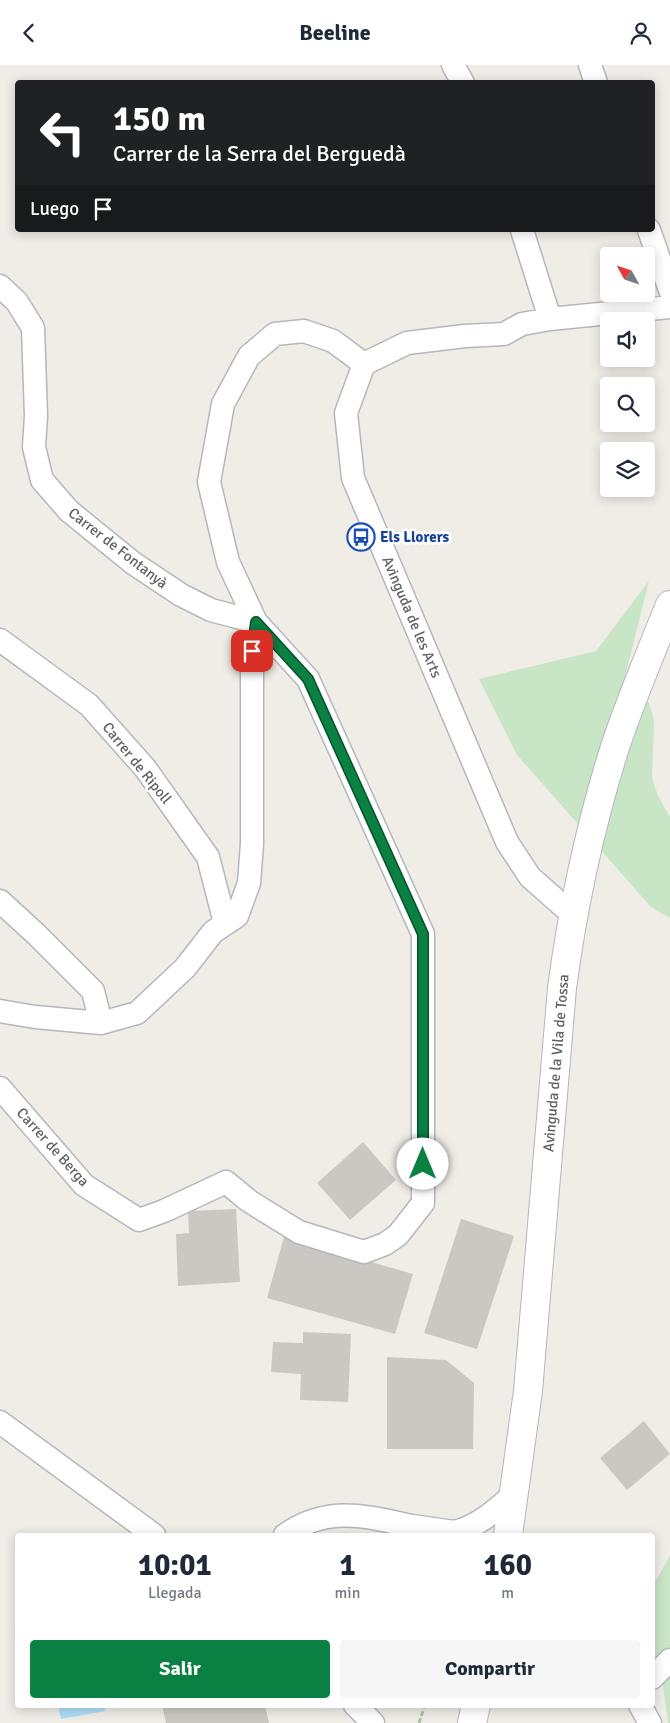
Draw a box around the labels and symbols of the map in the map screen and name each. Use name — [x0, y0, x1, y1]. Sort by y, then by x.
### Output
north arrow — [600, 247, 655, 303]
street label: Carrer de Fontanyà — [65, 504, 171, 592]
bus stop icon: Els Llorers — [346, 522, 376, 552]
place label: Els Llorers — [380, 528, 450, 546]
street label: Avinguda de les Arts — [378, 554, 446, 681]
pin — [231, 630, 273, 672]
street label: Carrer de Ripoll — [99, 719, 175, 807]
street label: Avinguda de la Vila de Tossa — [539, 973, 573, 1153]
street label: Carrer de Berga — [13, 1104, 93, 1190]
position arrow — [396, 1137, 448, 1189]

